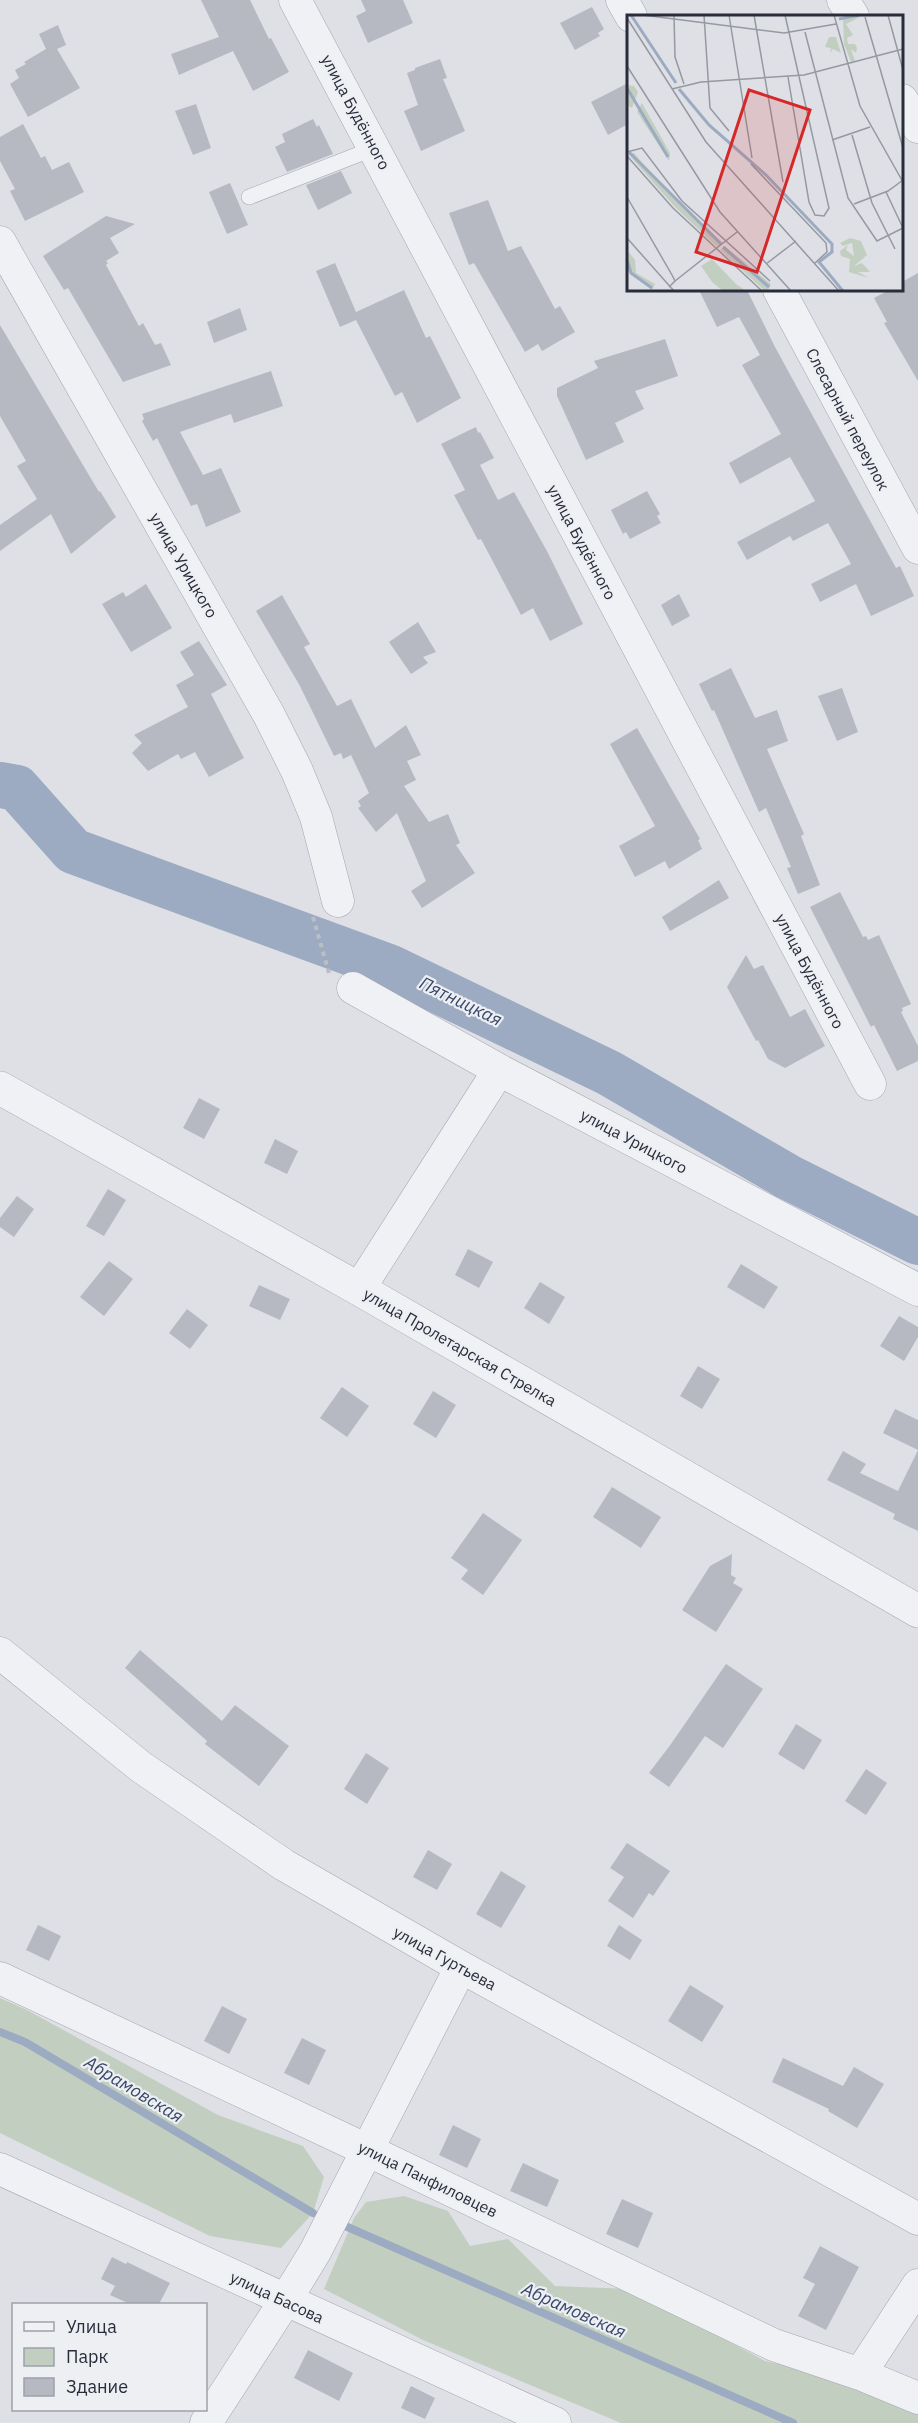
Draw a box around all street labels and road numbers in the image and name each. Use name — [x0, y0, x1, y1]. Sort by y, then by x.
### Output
street label: улица Будённого — [317, 51, 395, 173]
street label: Слесарный переулок — [802, 344, 894, 494]
street label: улица Будённого — [543, 481, 621, 603]
street label: улица Урицкого — [146, 509, 222, 621]
street label: улица Будённого — [771, 910, 849, 1032]
street label: улица Урицкого — [577, 1104, 691, 1178]
street label: улица Пролетарская Стрелка — [360, 1283, 560, 1411]
street label: улица Гуртьева — [390, 1921, 500, 1995]
street label: улица Панфиловцев — [355, 2137, 501, 2221]
street label: улица Басова — [227, 2267, 327, 2328]

